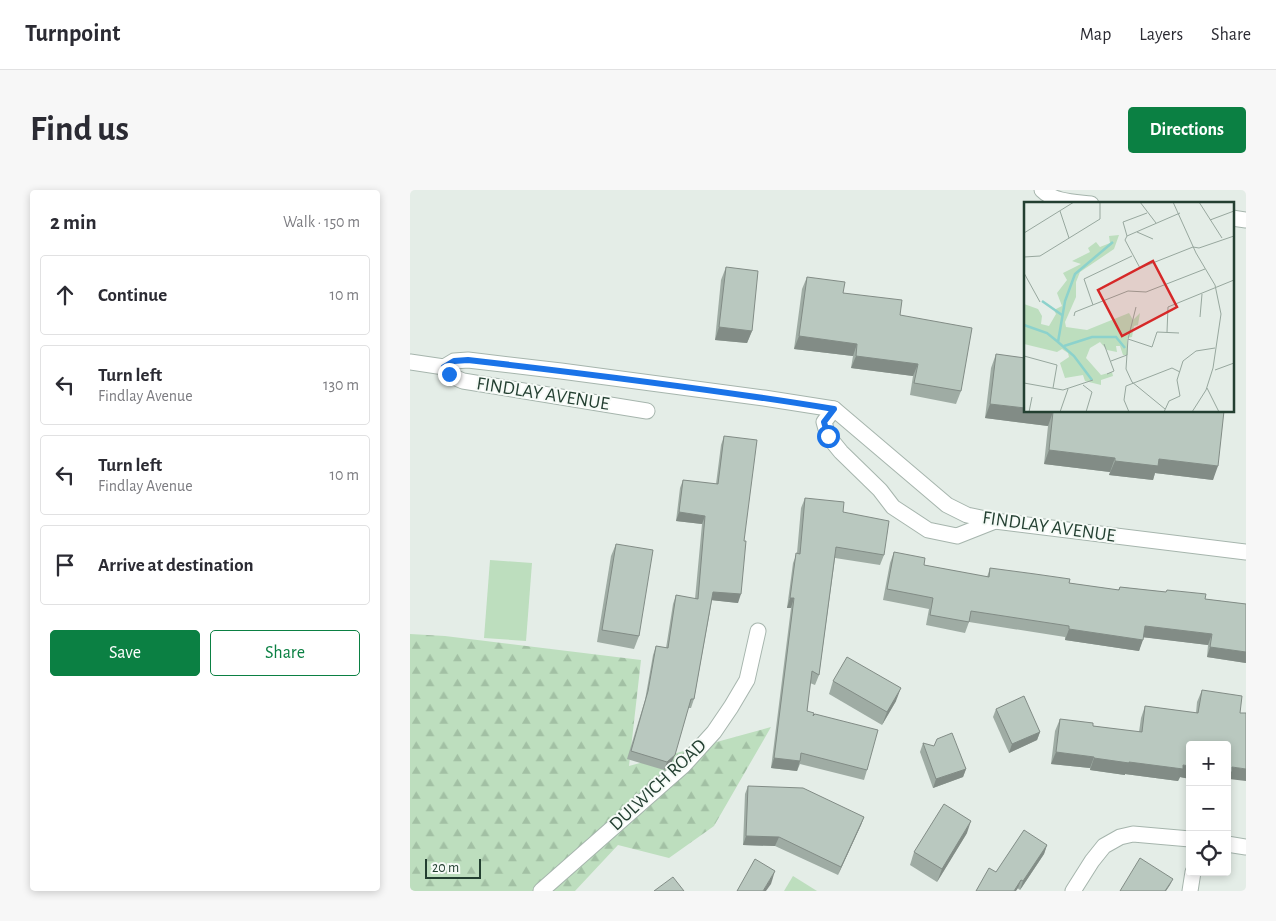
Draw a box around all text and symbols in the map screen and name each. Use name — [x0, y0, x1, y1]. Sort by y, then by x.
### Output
text: Turnpoint — [25, 22, 120, 46]
text: Map — [1080, 26, 1111, 44]
text: Layers — [1139, 26, 1183, 44]
text: Share — [1211, 26, 1251, 44]
button: Directions — [1128, 107, 1246, 153]
text: Find us — [30, 112, 129, 147]
inset map — [1024, 202, 1234, 412]
text: 2 min — [50, 212, 97, 233]
text: Walk · 150 m — [283, 214, 360, 230]
icon: ahead — [51, 281, 79, 309]
text: Continue — [98, 286, 167, 305]
text: 10 m — [330, 287, 359, 303]
route end — [438, 363, 461, 386]
text: Turn left — [98, 366, 162, 385]
icon: left — [51, 371, 79, 399]
street label: FINDLAY AVENUE — [475, 374, 611, 414]
text: 130 m — [323, 377, 359, 393]
text: Findlay Avenue — [98, 388, 193, 404]
route start — [817, 425, 840, 448]
text: Turn left — [98, 456, 162, 475]
icon: left — [51, 461, 79, 489]
text: 10 m — [330, 467, 359, 483]
text: Findlay Avenue — [98, 478, 193, 494]
street label: FINDLAY AVENUE — [981, 508, 1117, 546]
icon: arrive — [51, 551, 79, 579]
text: Arrive at destination — [98, 556, 254, 575]
button: Save — [50, 630, 200, 676]
button: Share — [210, 630, 360, 676]
street label: DULWICH ROAD — [606, 736, 710, 834]
map controls — [1186, 741, 1231, 876]
button: + — [1186, 741, 1231, 786]
button: − — [1186, 786, 1231, 831]
button: locate — [1186, 831, 1231, 876]
scale bar — [425, 856, 481, 879]
text: 20 m — [432, 861, 459, 875]

